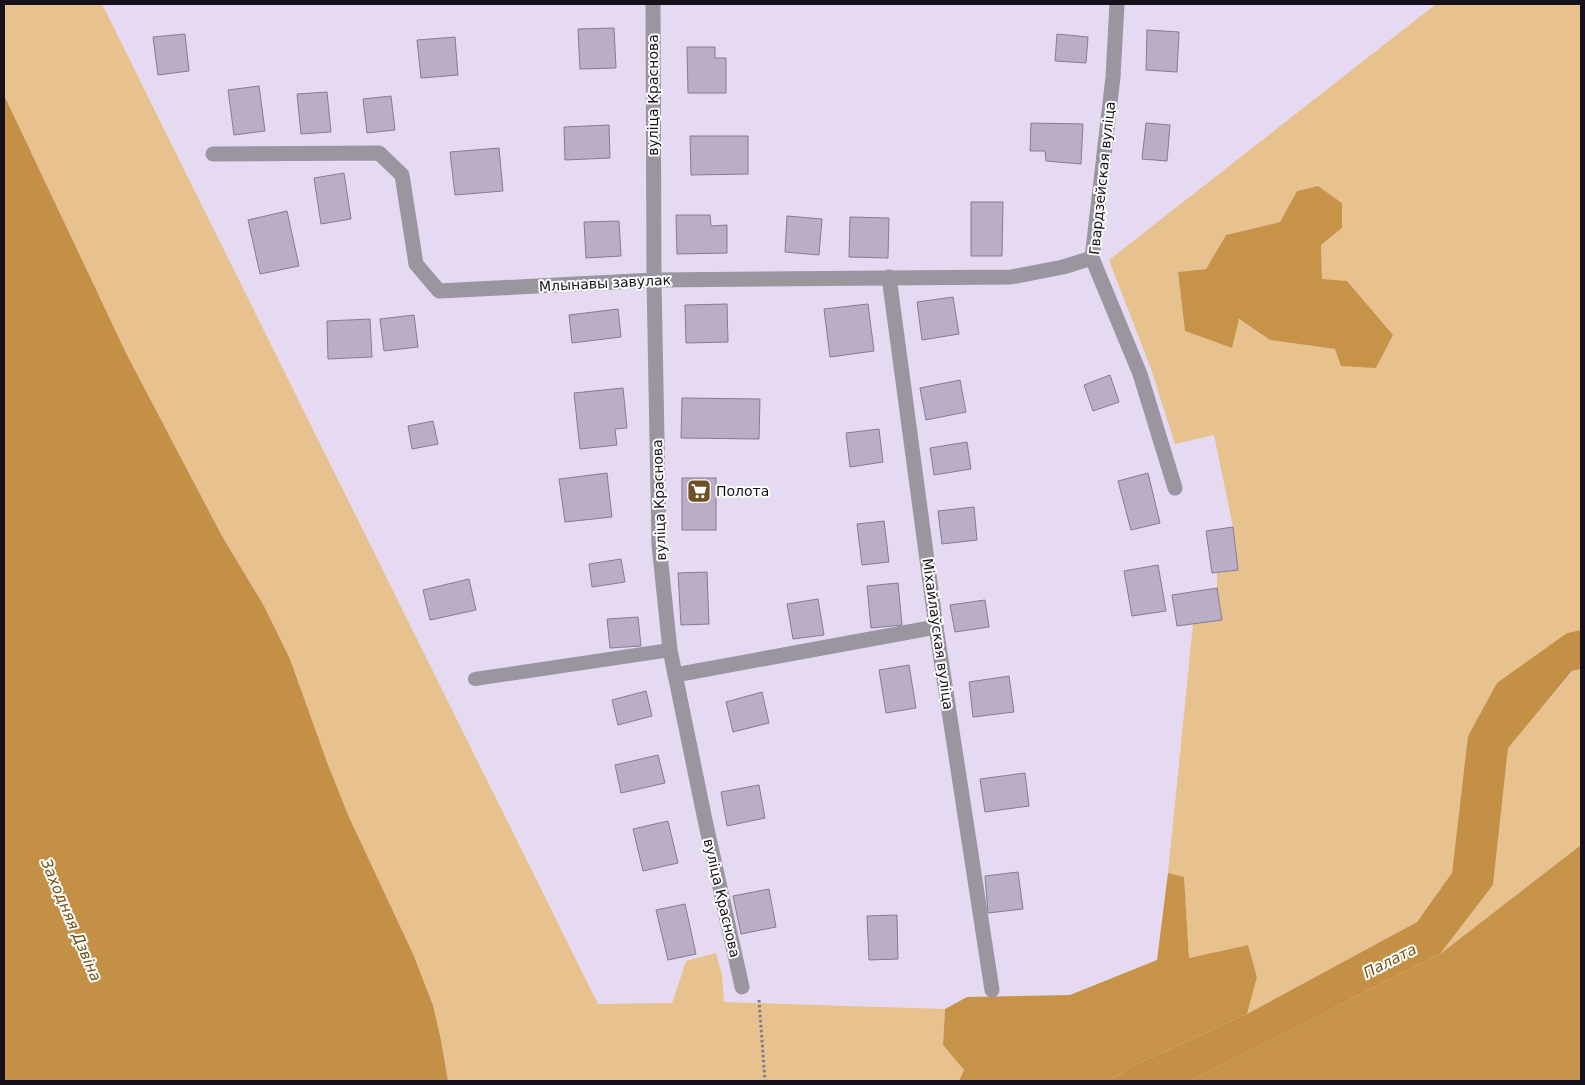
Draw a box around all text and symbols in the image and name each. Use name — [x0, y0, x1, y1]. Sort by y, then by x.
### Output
street label: вуліца Краснова — [645, 34, 661, 156]
street label: Гвардзейская вуліца — [1086, 100, 1118, 256]
street label: Млынавы завулак — [539, 272, 671, 294]
street label: вуліца Краснова — [649, 439, 669, 561]
supermarket icon: Полота — [686, 478, 712, 504]
place label: Полота — [716, 483, 769, 499]
street label: Міхайлаўская вуліца — [919, 557, 957, 711]
street label: вуліца Краснова — [701, 837, 743, 959]
water label: Заходняя Дзвіна — [37, 856, 105, 984]
water label: Палата — [1360, 940, 1420, 982]

